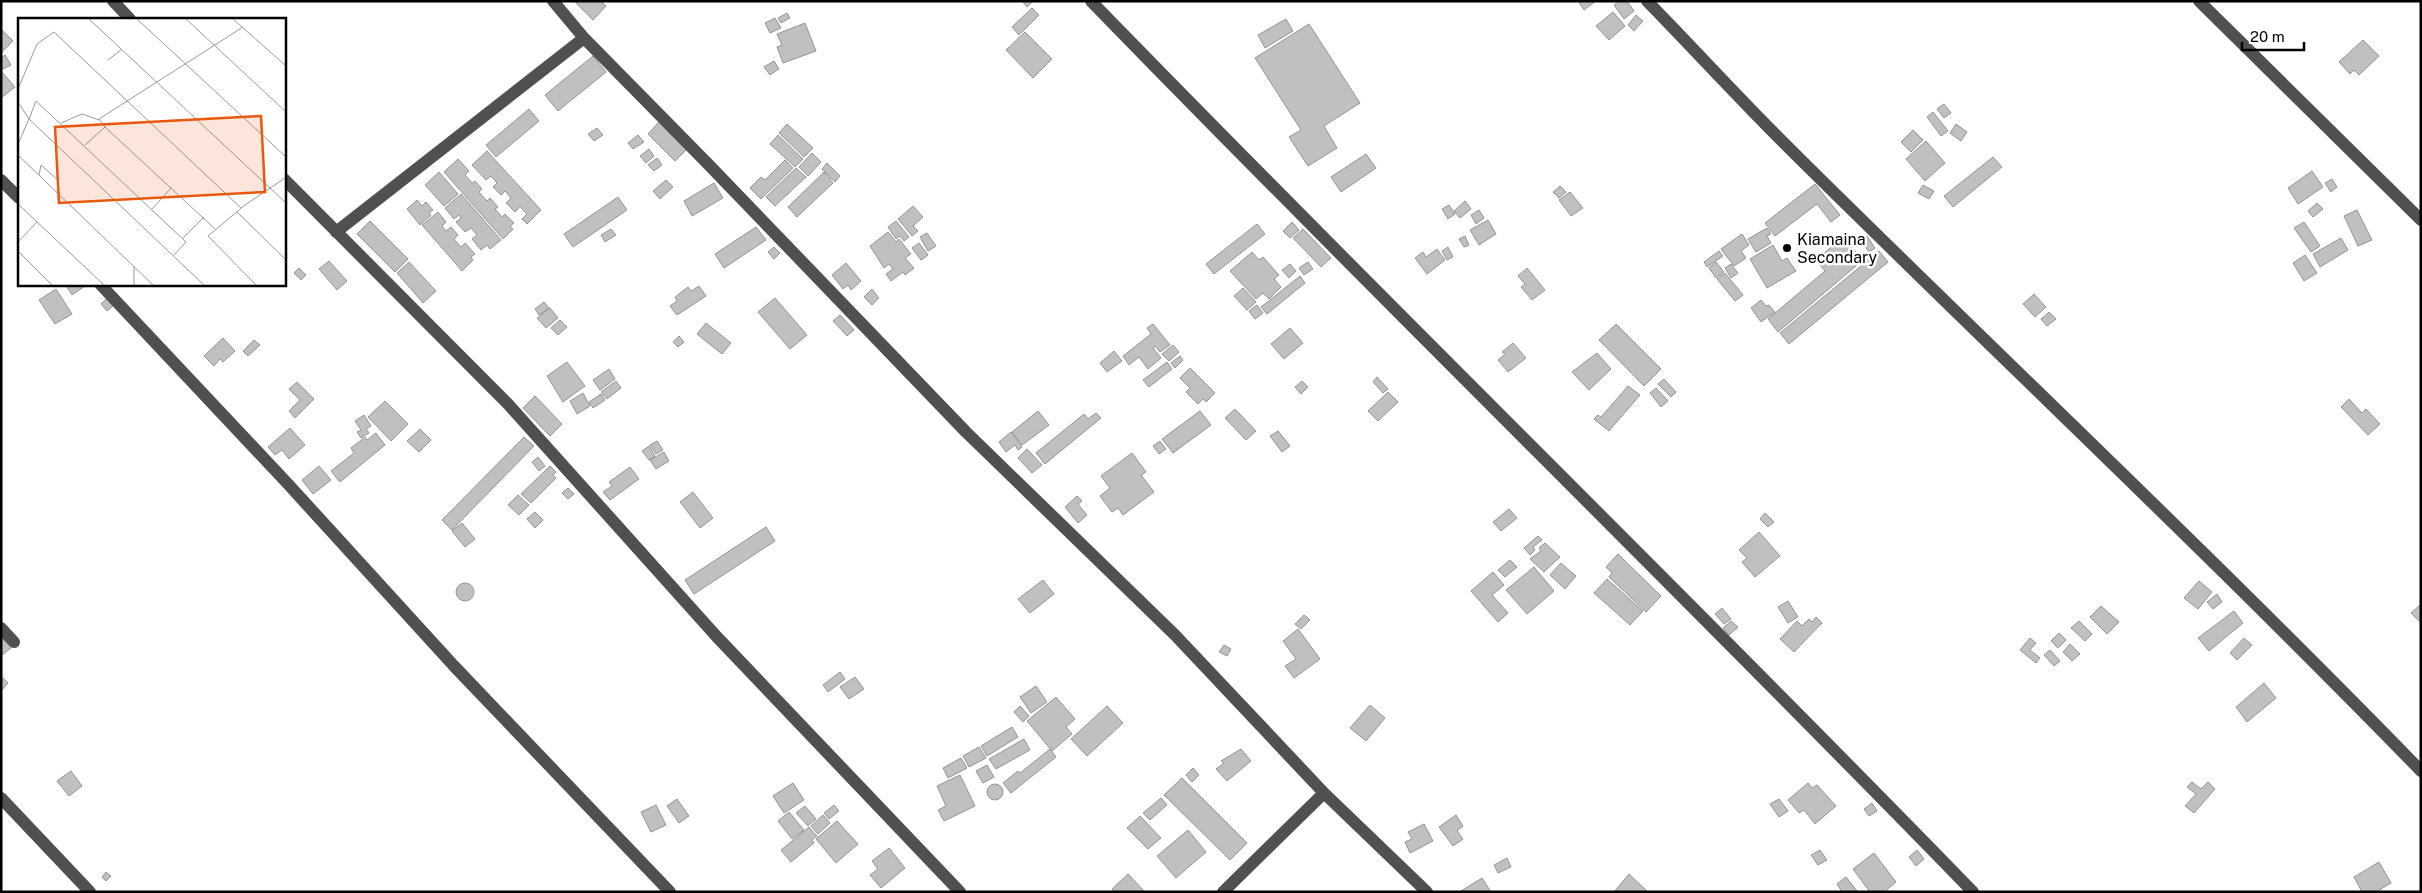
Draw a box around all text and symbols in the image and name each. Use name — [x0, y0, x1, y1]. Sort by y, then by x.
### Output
inset map — [18, 18, 285, 285]
scale bar — [2242, 20, 2304, 52]
text: 20 m — [2250, 28, 2285, 45]
place label: Kiamaina Secondary — [1797, 230, 1878, 267]
marker: Kiamaina Secondary — [1781, 242, 1793, 254]

